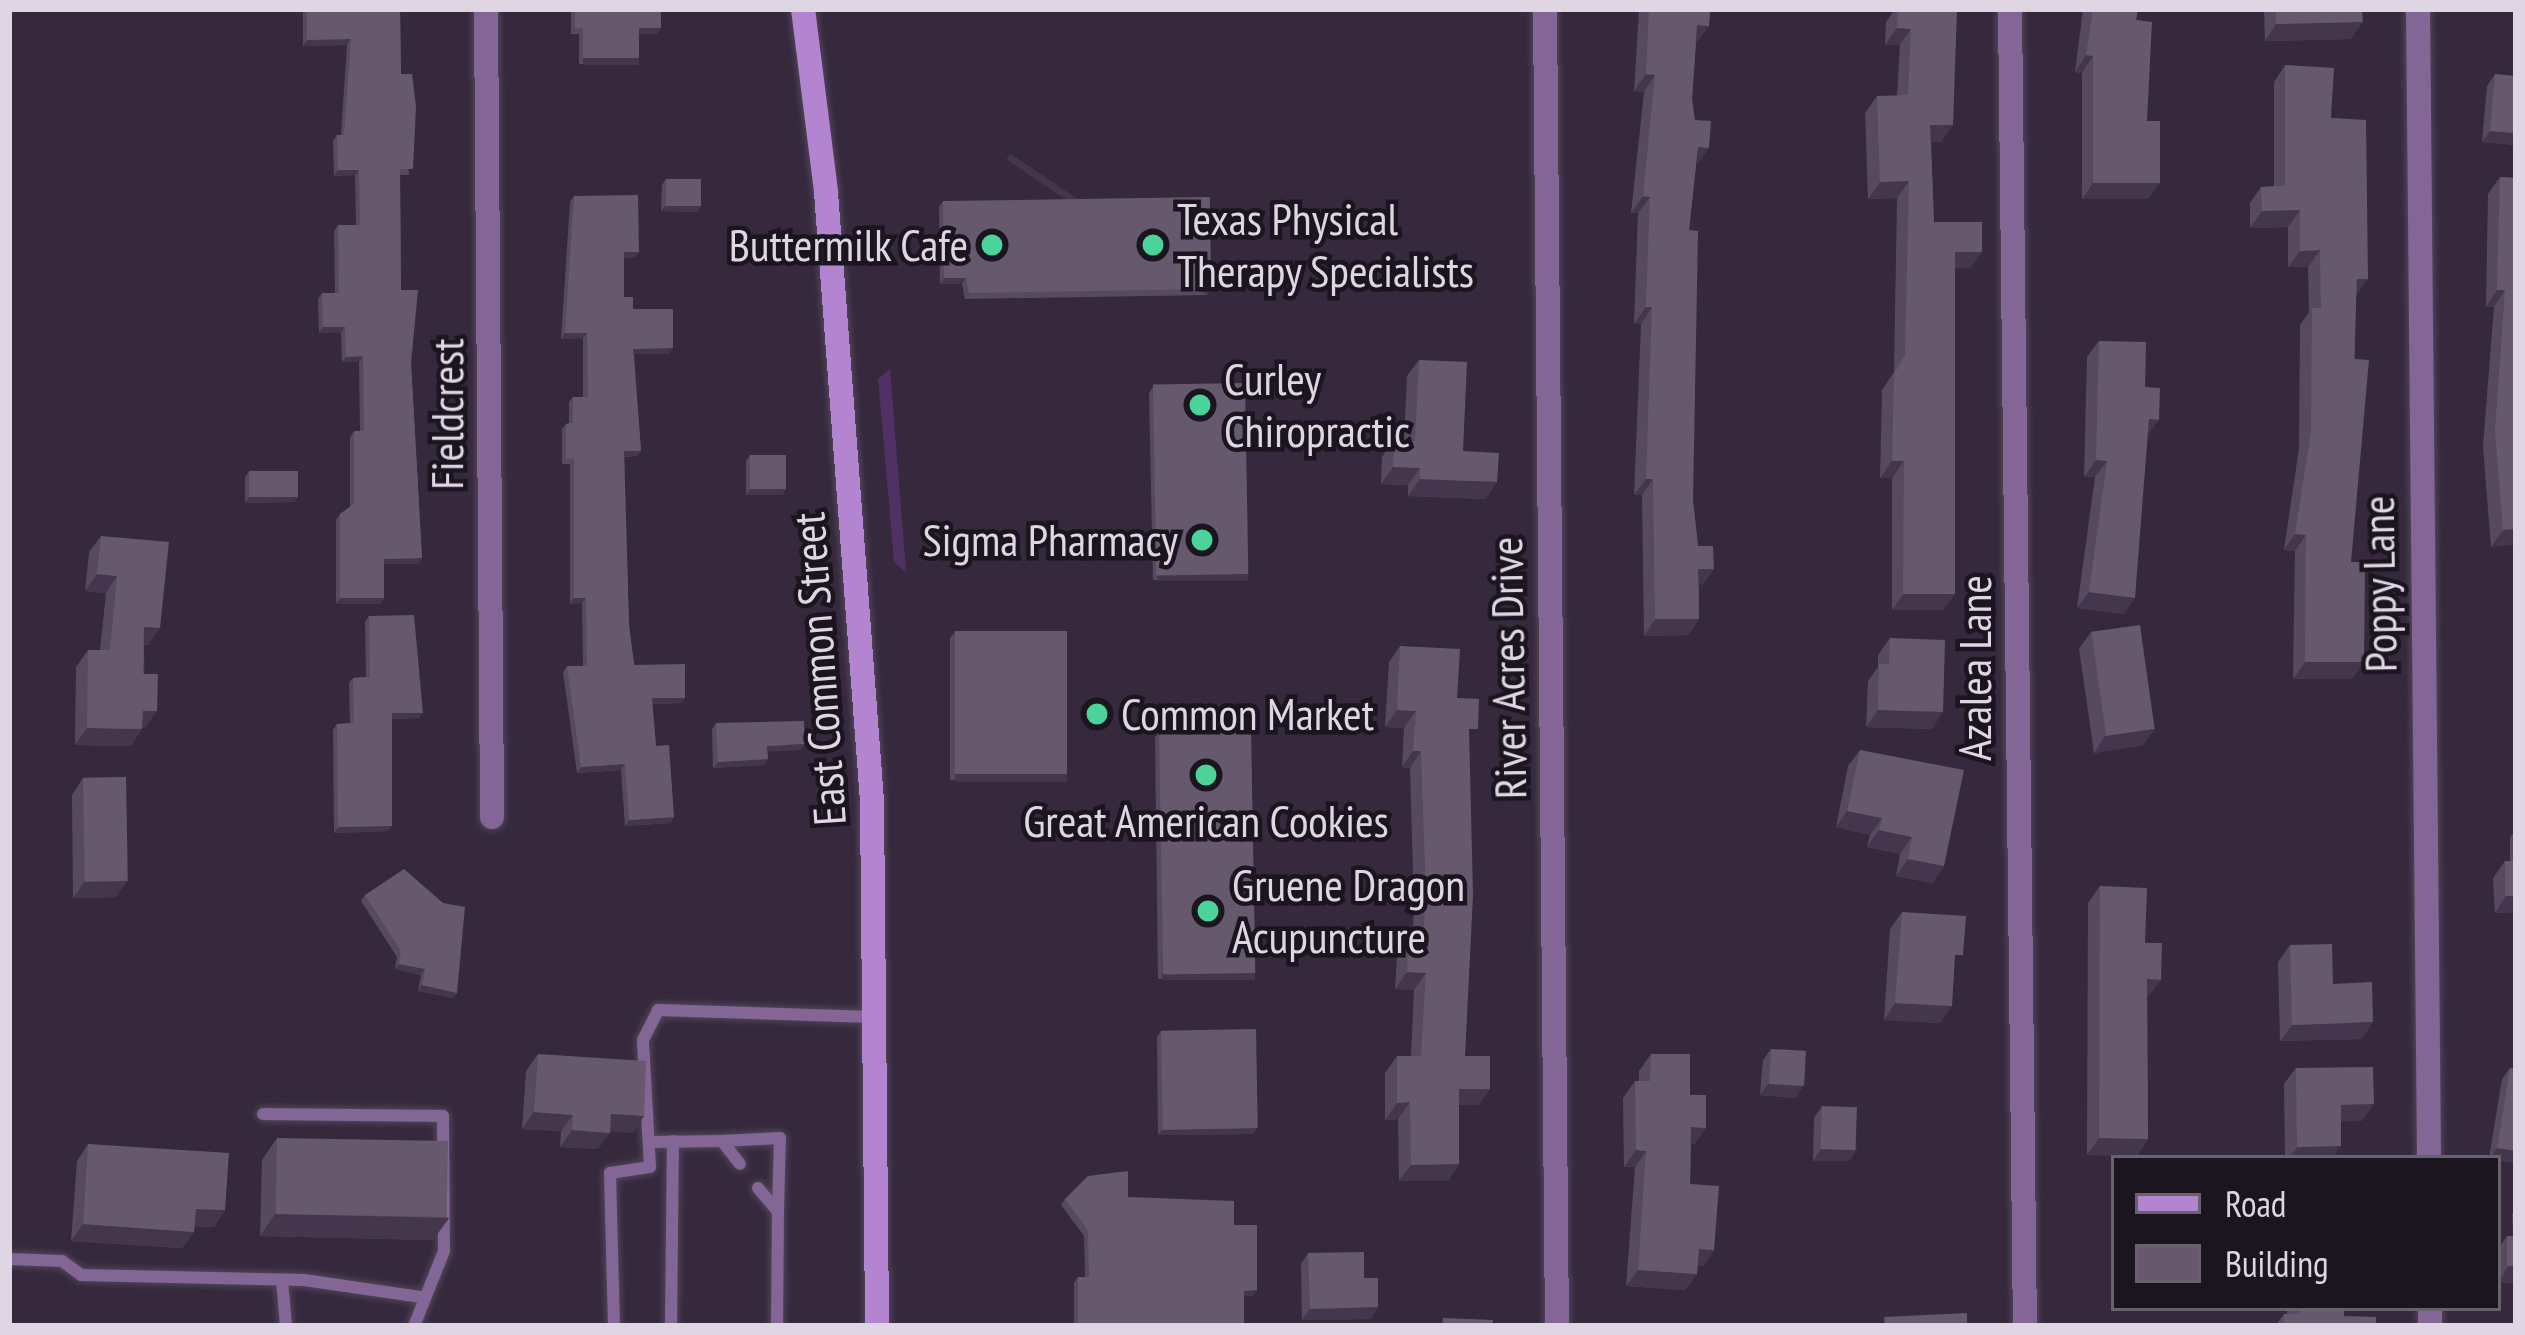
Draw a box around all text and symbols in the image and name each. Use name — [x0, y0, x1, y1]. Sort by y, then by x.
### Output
place label: Texas Physical Therapy Specialists — [1177, 192, 1475, 298]
place label: Buttermilk Cafe — [728, 218, 968, 272]
marker: Buttermilk Cafe — [979, 232, 1005, 258]
marker: Texas Physical Therapy Specialists — [1140, 232, 1166, 258]
street label: Fieldcrest — [420, 338, 474, 490]
place label: Curley Chiropractic — [1224, 352, 1410, 458]
marker: Curley Chiropractic — [1187, 392, 1213, 418]
street label: Poppy Lane — [2350, 495, 2408, 673]
street label: East Common Street — [781, 511, 857, 827]
place label: Sigma Pharmacy — [922, 513, 1178, 567]
marker: Sigma Pharmacy — [1189, 527, 1215, 553]
street label: River Acres Drive — [1479, 536, 1537, 800]
street label: Azalea Lane — [1948, 575, 2002, 761]
place label: Common Market — [1121, 687, 1374, 741]
marker: Common Market — [1084, 701, 1110, 727]
marker: Great American Cookies — [1193, 762, 1219, 788]
place label: Great American Cookies — [1023, 794, 1389, 848]
place label: Gruene Dragon Acupuncture — [1232, 858, 1465, 964]
marker: Gruene Dragon Acupuncture — [1195, 898, 1221, 924]
legend — [2111, 1155, 2501, 1311]
text: Road — [2225, 1180, 2286, 1227]
text: Building — [2225, 1240, 2329, 1287]

